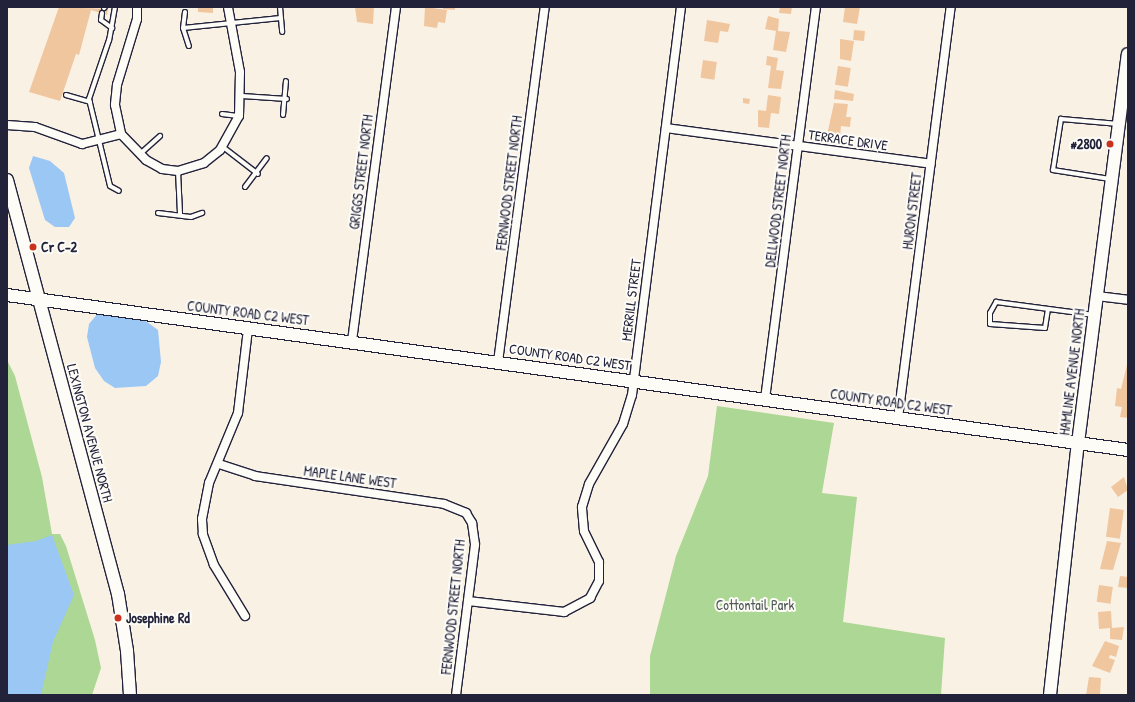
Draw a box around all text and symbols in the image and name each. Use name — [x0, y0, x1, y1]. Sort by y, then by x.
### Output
street label: GRIGGS STREET NORTH — [346, 114, 376, 230]
street label: FERNWOOD STREET NORTH — [492, 115, 526, 251]
street label: TERRACE DRIVE — [807, 126, 889, 154]
street label: DELLWOOD STREET NORTH — [762, 134, 794, 268]
place label: #2800 — [1070, 136, 1102, 152]
marker: #2800 — [1105, 139, 1115, 149]
street label: HURON STREET — [899, 172, 925, 250]
place label: Cr C-2 — [41, 239, 77, 255]
marker: Cr C-2 — [28, 242, 38, 252]
street label: MERRILL STREET — [618, 258, 644, 342]
street label: COUNTY ROAD C2 WEST — [186, 297, 310, 329]
street label: HAMLINE AVENUE NORTH — [1056, 308, 1088, 436]
street label: COUNTY ROAD C2 WEST — [508, 340, 632, 374]
street label: LEXINGTON AVENUE NORTH — [63, 362, 117, 504]
street label: COUNTY ROAD C2 WEST — [829, 385, 953, 419]
street label: MAPLE LANE WEST — [303, 462, 397, 492]
street label: FERNWOOD STREET NORTH — [438, 539, 468, 675]
park label: Cottontail Park — [716, 597, 794, 613]
place label: Josephine Rd — [126, 610, 190, 626]
marker: Josephine Rd — [113, 613, 123, 623]

